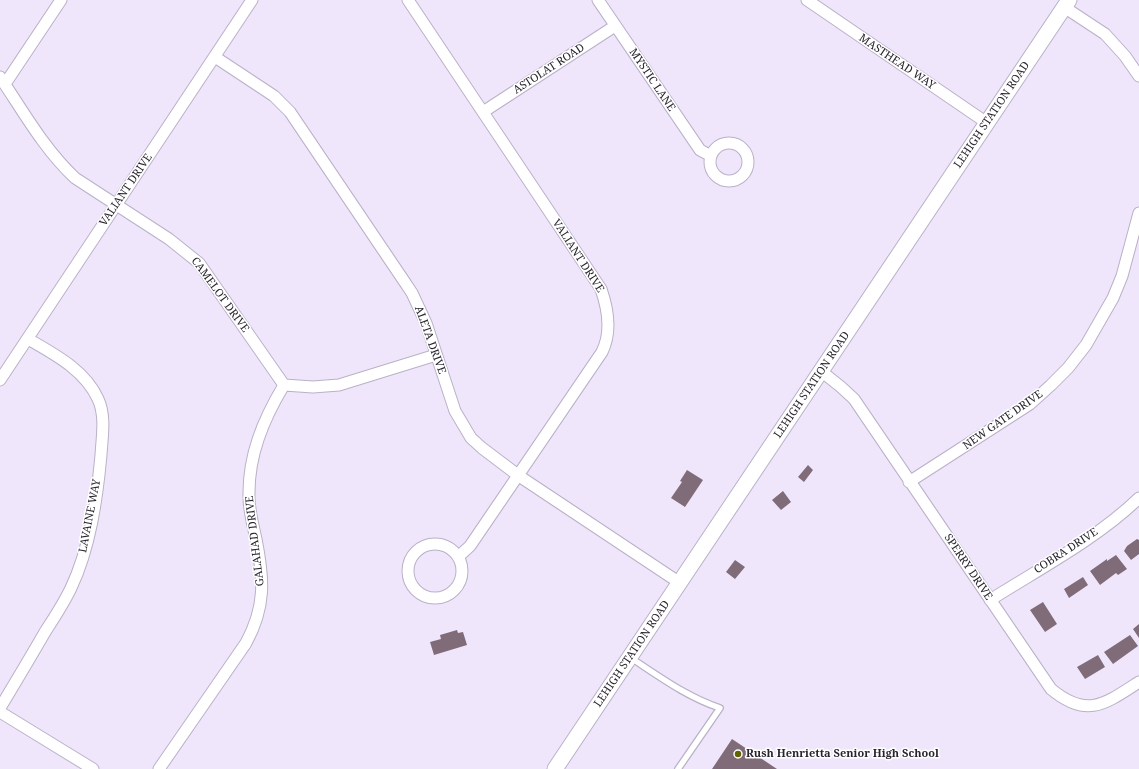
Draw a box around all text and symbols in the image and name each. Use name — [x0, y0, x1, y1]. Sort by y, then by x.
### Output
street label: MASTHEAD WAY — [856, 32, 938, 92]
street label: ASTOLAT ROAD — [511, 41, 587, 97]
street label: MYSTIC LANE — [626, 46, 678, 114]
street label: LEHIGH STATION ROAD — [951, 59, 1033, 171]
street label: VALIANT DRIVE — [97, 151, 155, 229]
street label: VALIANT DRIVE — [549, 217, 607, 295]
street label: CAMELOT DRIVE — [188, 255, 252, 335]
street label: ALETA DRIVE — [412, 304, 448, 376]
street label: LEHIGH STATION ROAD — [771, 329, 853, 441]
street label: NEW GATE DRIVE — [961, 388, 1045, 452]
street label: LAVAINE WAY — [76, 478, 104, 554]
street label: GALAHAD DRIVE — [243, 495, 267, 587]
street label: COBRA DRIVE — [1032, 525, 1100, 577]
street label: SPERRY DRIVE — [941, 531, 995, 603]
street label: LEHIGH STATION ROAD — [591, 598, 673, 710]
place label: Rush Henrietta Senior High School — [746, 747, 939, 761]
marker: Rush Henrietta Senior High School — [733, 749, 743, 759]

